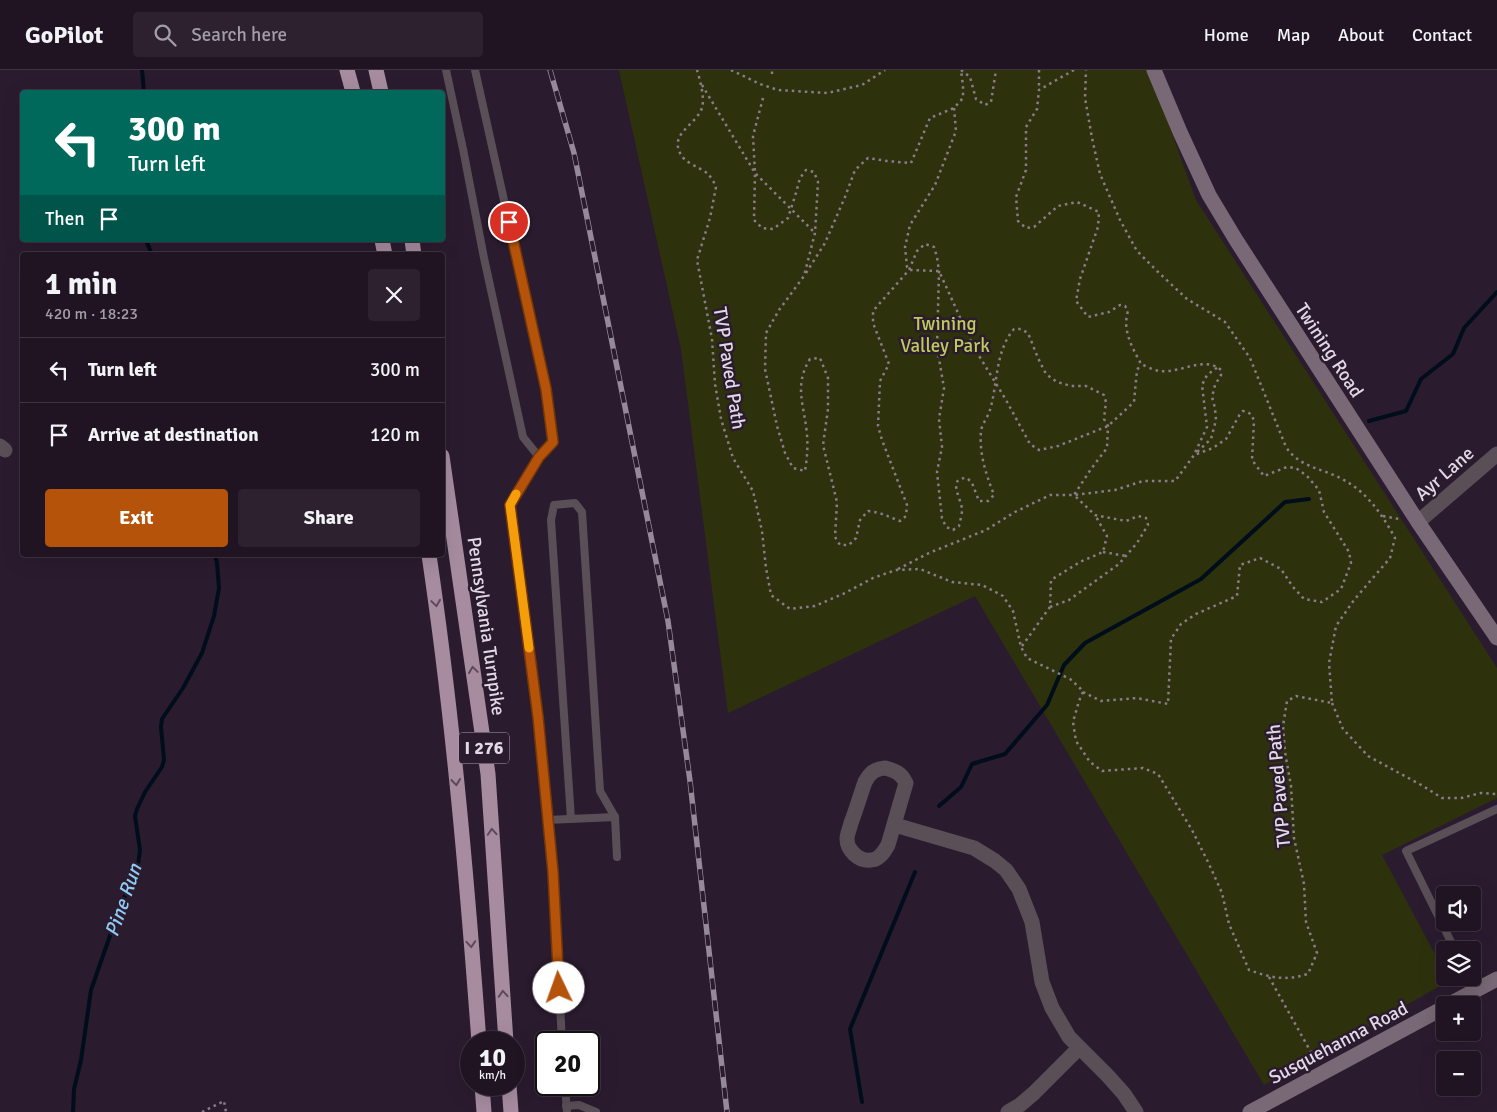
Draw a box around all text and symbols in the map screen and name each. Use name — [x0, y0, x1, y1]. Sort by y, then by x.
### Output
search box — [133, 12, 483, 57]
text: GoPilot — [25, 20, 103, 50]
icon: search — [151, 21, 179, 49]
text: Search here — [191, 23, 287, 47]
text: Home — [1204, 24, 1249, 46]
text: Map — [1277, 24, 1310, 46]
text: About — [1338, 24, 1384, 46]
text: Contact — [1412, 24, 1472, 46]
text: 300 m — [128, 107, 221, 150]
icon: left — [45, 110, 110, 175]
text: Turn left — [128, 150, 206, 177]
pin — [488, 201, 530, 243]
icon: arrive — [95, 205, 123, 233]
text: Then — [45, 207, 85, 231]
icon: arrive — [495, 208, 523, 236]
text: 1 min — [45, 266, 117, 303]
button: close — [368, 269, 420, 321]
street label: Twining Road — [1290, 299, 1369, 402]
text: 420 m · 18:23 — [45, 304, 138, 324]
street label: TVP Paved Path — [707, 305, 751, 431]
park label: Twining Valley Park — [900, 312, 990, 358]
icon: left — [45, 356, 73, 384]
text: Turn left — [88, 358, 157, 382]
text: 300 m — [370, 358, 420, 382]
icon: arrive — [45, 421, 73, 449]
text: Arrive at destination — [88, 423, 259, 447]
text: 120 m — [370, 423, 420, 447]
street label: Ayr Lane — [1410, 442, 1479, 506]
button: Exit — [45, 489, 228, 547]
button: Share — [238, 489, 420, 547]
street label: Pennsylvania Turnpike — [462, 535, 510, 717]
one-way arrow — [431, 599, 441, 608]
one-way arrow — [468, 666, 479, 674]
street label: TVP Paved Path — [1262, 723, 1296, 849]
road number: I 276 — [459, 732, 509, 764]
one-way arrow — [450, 778, 461, 786]
one-way arrow — [486, 827, 497, 835]
water label: Pine Run — [99, 859, 148, 940]
map controls — [1436, 886, 1481, 1096]
button: sound — [1436, 886, 1481, 931]
one-way arrow — [466, 940, 477, 948]
button: layers — [1436, 941, 1481, 986]
position arrow — [532, 961, 584, 1013]
one-way arrow — [497, 990, 508, 998]
street label: Susquehanna Road — [1265, 996, 1412, 1090]
button: + — [1436, 996, 1481, 1041]
speed limit sign: 20 — [535, 1031, 600, 1096]
text: 10 — [479, 1042, 506, 1073]
button: − — [1436, 1051, 1481, 1096]
text: km/h — [479, 1068, 506, 1083]

